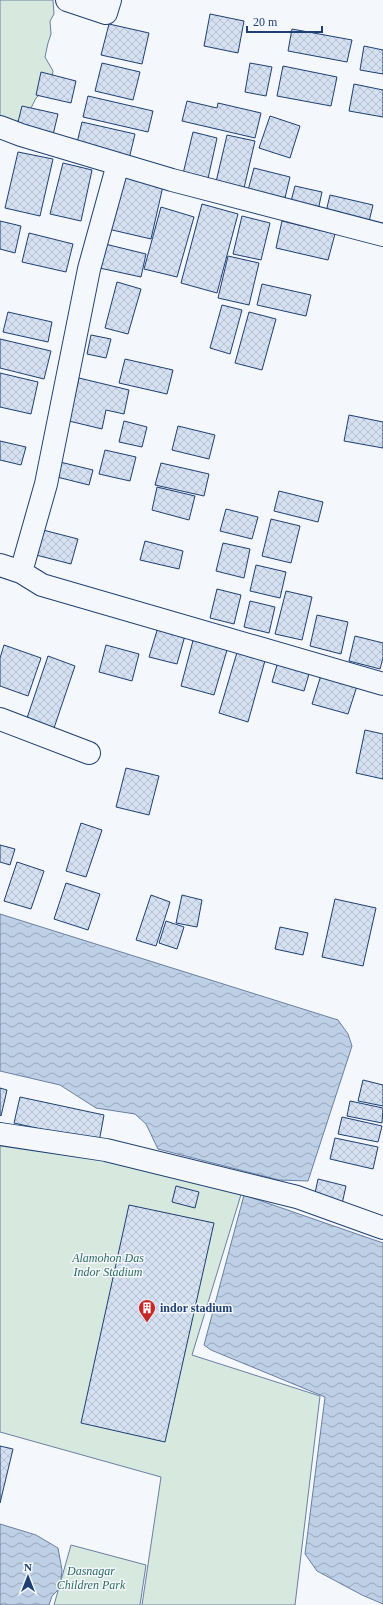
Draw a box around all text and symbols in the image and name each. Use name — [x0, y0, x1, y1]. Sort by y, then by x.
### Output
scale bar — [247, 8, 322, 34]
text: 20 m — [253, 15, 278, 29]
park label: Alamohon Das Indor Stadium — [71, 1251, 144, 1279]
building icon: indor stadium — [137, 1298, 157, 1323]
place label: indor stadium — [160, 1301, 232, 1315]
north arrow — [8, 1557, 48, 1597]
text: N — [24, 1561, 32, 1573]
park label: Dasnagar Children Park — [57, 1564, 126, 1592]

